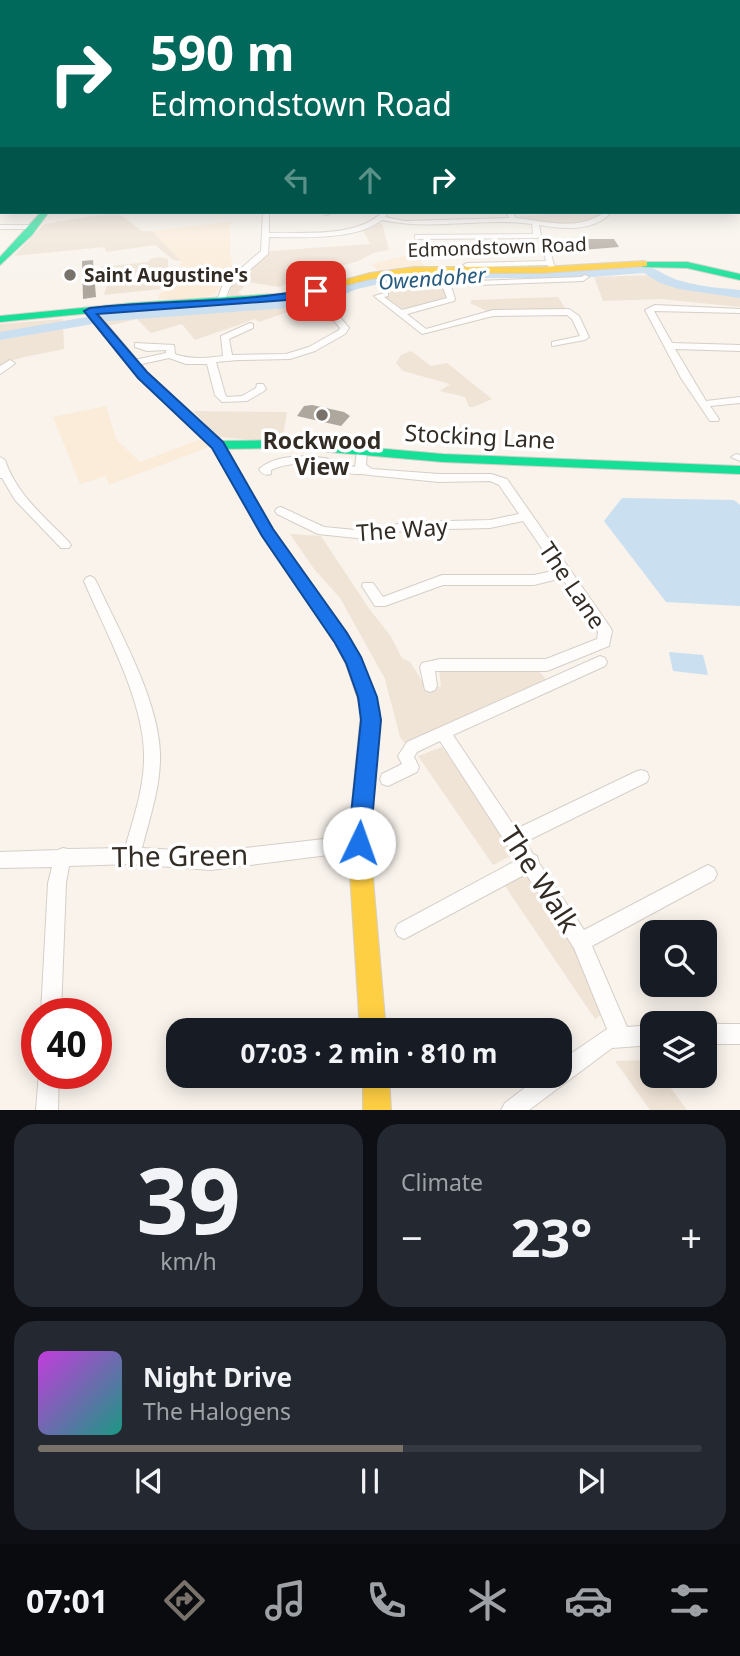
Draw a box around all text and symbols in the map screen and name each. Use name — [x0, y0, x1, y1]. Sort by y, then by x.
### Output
text: 590 m — [150, 19, 295, 85]
icon: right — [35, 28, 126, 119]
text: Edmondstown Road — [150, 82, 452, 125]
icon: left — [278, 161, 316, 199]
icon: ahead — [351, 161, 389, 199]
icon: right — [424, 161, 462, 199]
street label: Edmondstown Road — [407, 231, 587, 263]
water label: Owendoher — [377, 260, 488, 296]
pin — [286, 261, 346, 321]
place label: Saint Augustine's — [84, 262, 248, 288]
marker: Saint Augustine's — [62, 267, 78, 283]
icon: arrive — [297, 272, 335, 310]
marker: Rockwood View — [314, 407, 330, 423]
street label: Stocking Lane — [404, 416, 556, 456]
place label: Rockwood View — [263, 424, 381, 482]
street label: The Way — [355, 510, 449, 548]
street label: The Lane — [532, 535, 614, 635]
position arrow — [322, 806, 396, 880]
street label: The Walk — [493, 819, 589, 939]
street label: The Green — [112, 835, 248, 875]
map controls — [640, 920, 717, 1088]
button: search — [640, 920, 717, 997]
speed limit sign: 40 — [21, 998, 112, 1089]
button: layers — [640, 1011, 717, 1088]
text: 07:03 · 2 min · 810 m — [241, 1035, 497, 1071]
text: 39 — [136, 1137, 241, 1261]
text: Climate — [401, 1166, 483, 1198]
text: 23° — [511, 1201, 592, 1272]
text: − — [401, 1211, 423, 1263]
text: + — [680, 1211, 702, 1263]
text: km/h — [160, 1245, 217, 1277]
text: Night Drive — [143, 1359, 292, 1395]
text: The Halogens — [143, 1395, 291, 1427]
icon: previous — [130, 1462, 168, 1500]
icon: pause — [351, 1462, 389, 1500]
icon: next — [572, 1462, 610, 1500]
icon: directions — [160, 1576, 209, 1625]
icon: music — [261, 1576, 310, 1625]
icon: phone — [362, 1576, 411, 1625]
icon: climate — [463, 1576, 512, 1625]
icon: car — [564, 1576, 613, 1625]
icon: filters — [665, 1576, 714, 1625]
text: 07:01 — [26, 1579, 108, 1622]

